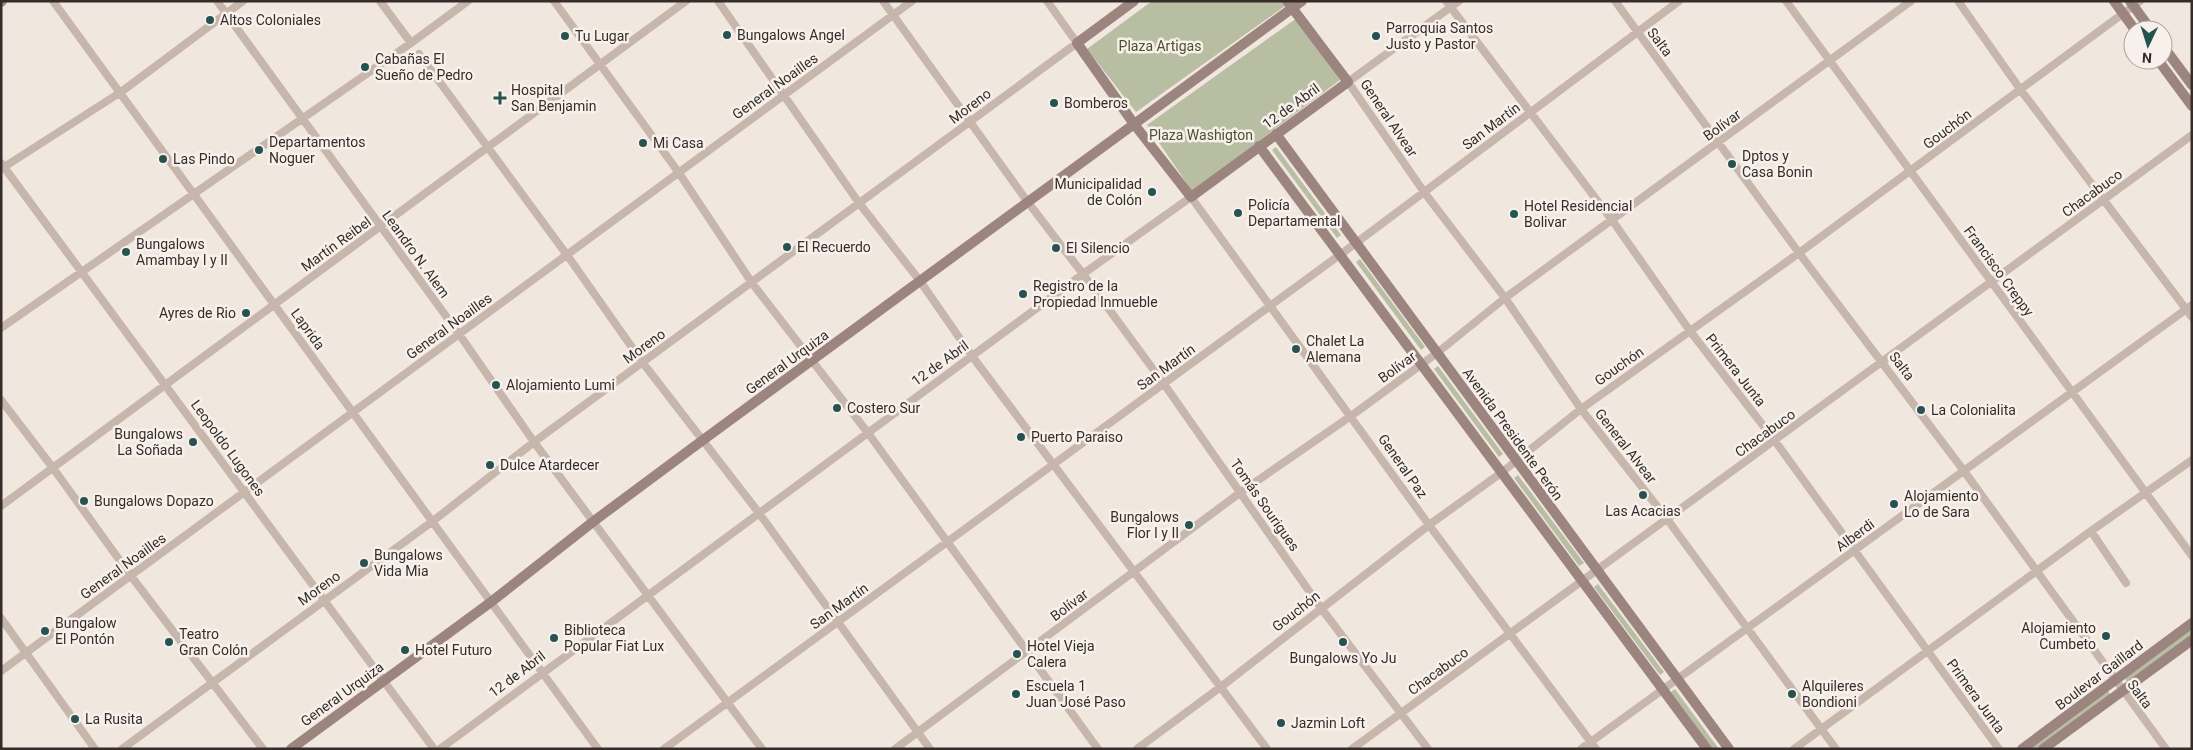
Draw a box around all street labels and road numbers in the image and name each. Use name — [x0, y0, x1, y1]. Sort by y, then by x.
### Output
street label: Salta — [1644, 25, 1676, 59]
street label: General Noailles — [729, 50, 821, 122]
street label: General Alvear — [1357, 76, 1421, 160]
street label: 12 de Abril — [1259, 80, 1323, 132]
street label: Moreno — [946, 85, 994, 127]
street label: San Martín — [1459, 99, 1523, 153]
street label: Bolívar — [1700, 106, 1744, 144]
street label: Gouchón — [1920, 106, 1974, 152]
street label: Chacabuco — [2059, 166, 2125, 220]
street label: Leandro N. Alem — [379, 207, 453, 301]
street label: Martín Reibel — [298, 213, 374, 275]
street label: Francisco Creppy — [1961, 223, 2037, 320]
street label: General Noailles — [403, 290, 495, 362]
street label: Laprida — [288, 305, 328, 353]
street label: Moreno — [620, 325, 668, 367]
street label: General Urquiza — [742, 327, 832, 397]
street label: Primera Junta — [1703, 331, 1769, 409]
street label: 12 de Abril — [908, 337, 972, 389]
street label: San Martín — [1134, 341, 1198, 393]
street label: Gouchón — [1591, 343, 1647, 389]
street label: Bolívar — [1375, 348, 1419, 386]
street label: Salta — [1886, 349, 1918, 383]
street label: Avenida Presidente Perón — [1460, 365, 1566, 503]
street label: Leopoldo Lugones — [188, 397, 268, 499]
street label: General Alvear — [1592, 406, 1660, 487]
street label: Chacabuco — [1732, 406, 1798, 460]
street label: General Paz — [1375, 431, 1431, 501]
street label: Tomás Sourigues — [1227, 456, 1303, 554]
street label: Alberdi — [1833, 516, 1877, 554]
street label: General Noailles — [77, 530, 169, 602]
street label: Moreno — [295, 567, 343, 609]
street label: San Martín — [807, 580, 871, 632]
street label: Bolívar — [1047, 586, 1091, 624]
street label: Gouchón — [1269, 587, 1323, 635]
street label: Boulevar Gaillard — [2052, 637, 2146, 713]
street label: Chacabuco — [1405, 644, 1471, 698]
street label: 12 de Abril — [486, 648, 548, 700]
street label: Primera Junta — [1944, 656, 2008, 736]
street label: General Urquiza — [297, 659, 387, 729]
street label: Salta — [2124, 677, 2156, 711]

